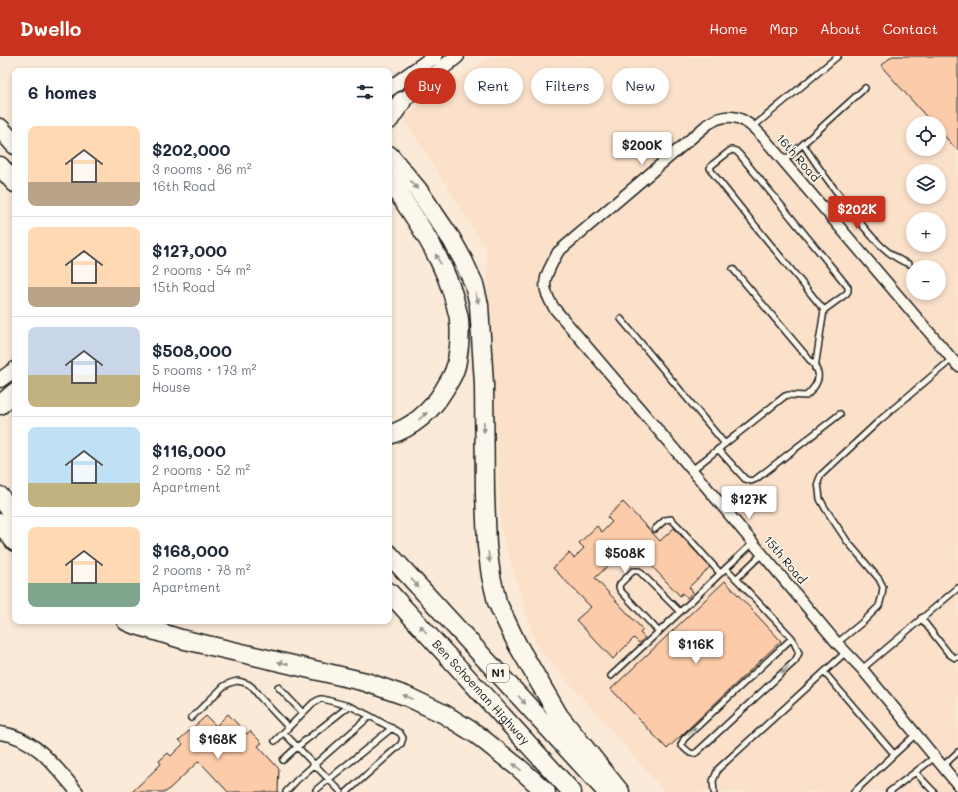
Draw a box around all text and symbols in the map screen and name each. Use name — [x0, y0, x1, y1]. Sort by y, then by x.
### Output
text: Dwello — [20, 16, 81, 41]
text: Home — [709, 19, 747, 38]
text: Map — [769, 19, 798, 38]
text: About — [820, 19, 861, 38]
text: Contact — [883, 19, 938, 38]
chip: Buy — [404, 68, 456, 104]
chip: Rent — [464, 68, 523, 104]
chip: Filters — [531, 68, 604, 104]
chip: New — [612, 68, 669, 104]
text: 6 homes — [28, 81, 97, 103]
icon: filters — [354, 81, 376, 103]
map controls — [906, 116, 946, 300]
button: locate — [906, 116, 946, 156]
street label: 16th Road — [774, 130, 824, 185]
pin: $200K — [614, 132, 670, 166]
text: $200K — [622, 136, 662, 153]
text: $202,000 — [152, 138, 230, 160]
icon: home — [60, 142, 108, 190]
text: 3 rooms · 86 m² — [152, 160, 252, 177]
button: layers — [906, 164, 946, 204]
text: 16th Road — [152, 177, 215, 194]
one-way arrow — [410, 180, 418, 190]
pin: $202K — [829, 196, 885, 230]
text: $202K — [837, 200, 877, 217]
button: + — [906, 212, 946, 252]
text: $127,000 — [152, 239, 227, 261]
icon: home — [60, 243, 108, 291]
one-way arrow — [435, 253, 442, 265]
button: − — [906, 260, 946, 300]
text: 2 rooms · 54 m² — [152, 261, 251, 278]
text: 15th Road — [152, 278, 215, 295]
one-way arrow — [474, 292, 480, 304]
text: $508,000 — [152, 339, 232, 361]
icon: home — [60, 343, 108, 391]
text: 5 rooms · 173 m² — [152, 361, 256, 378]
text: House — [152, 378, 190, 395]
one-way arrow — [417, 411, 428, 420]
one-way arrow — [481, 421, 487, 434]
text: $116,000 — [152, 439, 226, 461]
icon: home — [60, 443, 108, 491]
text: 2 rooms · 52 m² — [152, 461, 250, 478]
text: Apartment — [152, 478, 221, 495]
pin: $127K — [721, 486, 777, 520]
text: $127K — [731, 490, 767, 507]
street label: 15th Road — [761, 532, 811, 587]
text: $168,000 — [152, 539, 229, 561]
pin: $508K — [597, 540, 653, 574]
icon: home — [60, 543, 108, 591]
text: $508K — [605, 544, 645, 561]
one-way arrow — [486, 551, 492, 563]
text: 2 rooms · 78 m² — [152, 561, 251, 578]
text: Apartment — [152, 578, 221, 595]
one-way arrow — [411, 578, 420, 588]
one-way arrow — [418, 624, 428, 634]
pin: $116K — [668, 631, 724, 665]
text: $116K — [678, 635, 714, 652]
street label: Ben Schoeman Highway — [429, 636, 534, 748]
one-way arrow — [277, 659, 289, 665]
road number: N1 — [487, 664, 509, 682]
one-way arrow — [780, 666, 790, 675]
one-way arrow — [402, 694, 413, 700]
one-way arrow — [517, 695, 527, 705]
pin: $168K — [190, 726, 246, 760]
one-way arrow — [688, 727, 697, 736]
text: $168K — [199, 730, 237, 747]
one-way arrow — [511, 762, 522, 771]

